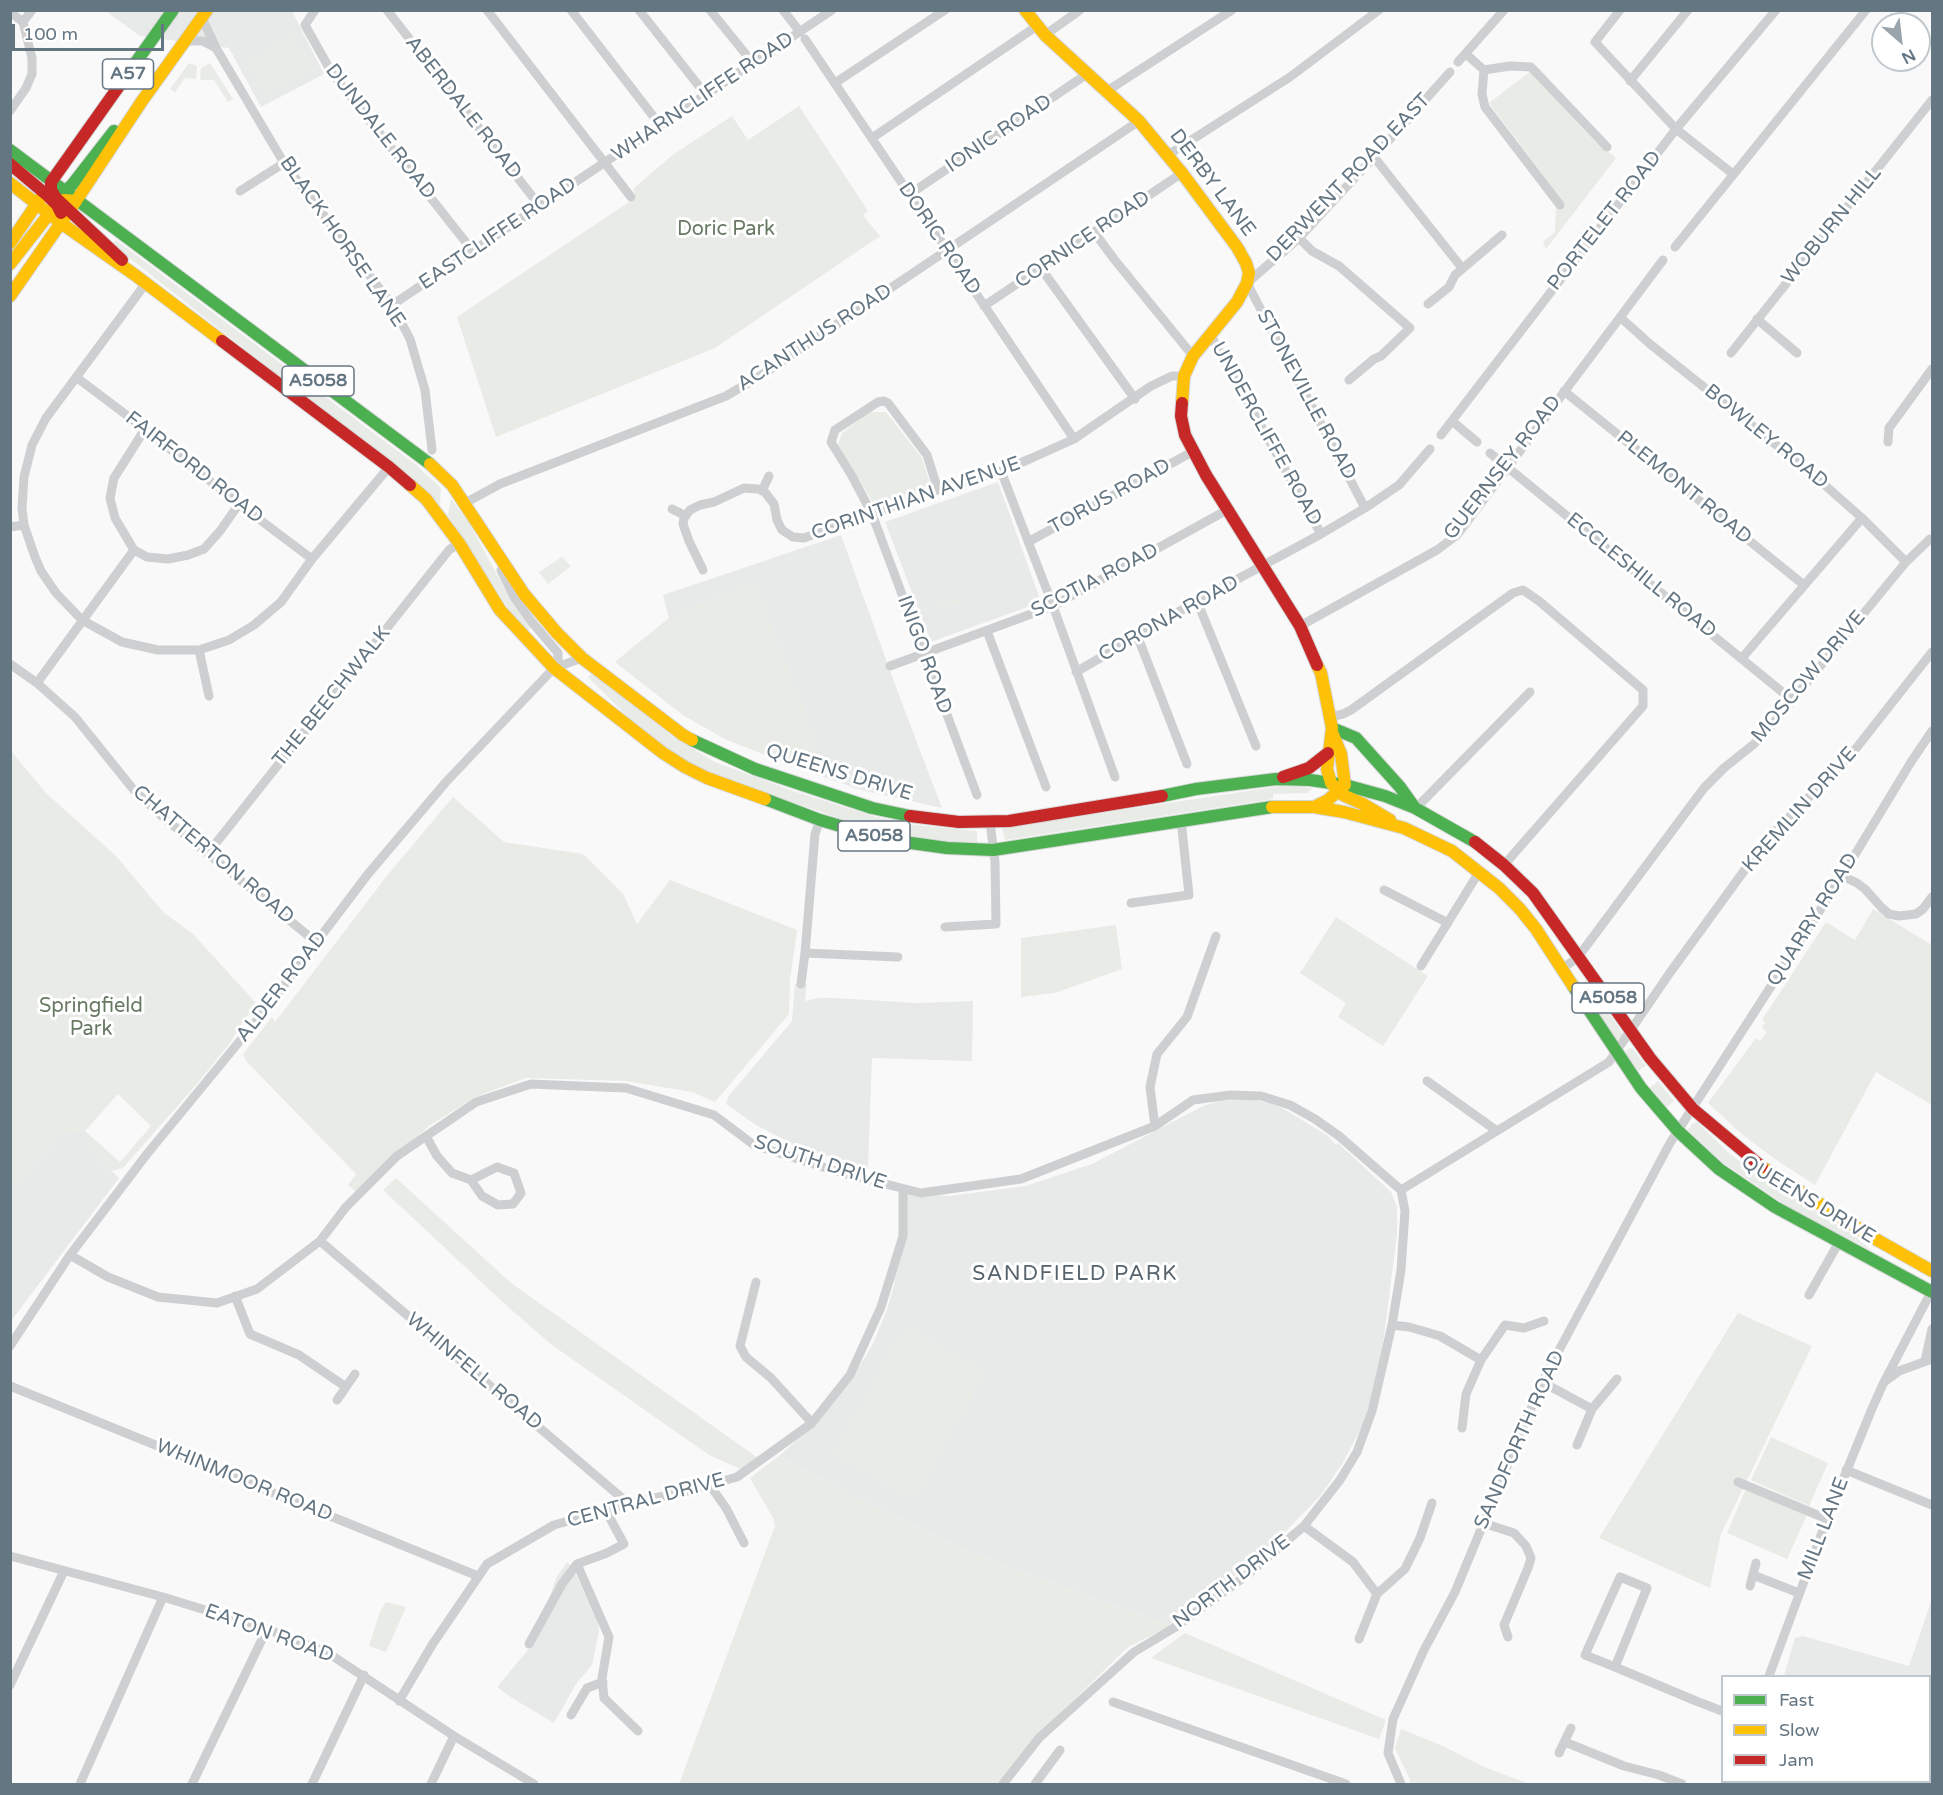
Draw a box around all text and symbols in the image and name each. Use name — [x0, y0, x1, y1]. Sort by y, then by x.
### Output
scale bar — [15, 12, 166, 50]
north arrow — [1871, 12, 1931, 72]
text: 100 m — [23, 23, 78, 45]
street label: WHARNCLIFFE ROAD — [608, 27, 798, 167]
street label: ABERDALE ROAD — [400, 32, 526, 184]
text: N — [1898, 44, 1919, 68]
road number: A57 — [102, 59, 154, 89]
street label: DUNDALE ROAD — [320, 59, 440, 205]
street label: DERWENT ROAD EAST — [1262, 89, 1436, 267]
street label: IONIC ROAD — [941, 90, 1057, 178]
street label: DERBY LANE — [1164, 125, 1260, 241]
street label: PORTELET ROAD — [1543, 146, 1667, 296]
street label: BLACK HORSE LANE — [274, 152, 410, 332]
street label: WOBURN HILL — [1777, 162, 1887, 290]
street label: EASTCLIFFE ROAD — [415, 172, 581, 296]
street label: DORIC ROAD — [893, 178, 985, 300]
street label: CORNICE ROAD — [1011, 186, 1155, 294]
park label: Doric Park — [677, 218, 775, 242]
street label: ACANTHUS ROAD — [733, 279, 897, 397]
street label: STONEVILLE ROAD — [1251, 306, 1361, 484]
street label: UNDERCLIFFE ROAD — [1205, 338, 1327, 530]
road number: A5058 — [282, 366, 354, 396]
street label: BOWLEY ROAD — [1699, 380, 1833, 494]
street label: GUERNSEY ROAD — [1439, 391, 1567, 545]
street label: FAIRFORD ROAD — [120, 407, 268, 529]
street label: PLEMONT ROAD — [1612, 426, 1756, 550]
street label: CORINTHIAN AVENUE — [808, 452, 1024, 546]
street label: TORUS ROAD — [1045, 454, 1175, 540]
street label: ECCLESHILL ROAD — [1561, 508, 1721, 644]
street label: SCOTIA ROAD — [1027, 539, 1163, 623]
street label: CORONA ROAD — [1095, 571, 1243, 667]
street label: INIGO ROAD — [891, 593, 957, 717]
street label: MOSCOW DRIVE — [1747, 606, 1871, 748]
street label: THE BEECHWALK — [268, 622, 396, 772]
street label: QUEENS DRIVE — [763, 739, 915, 807]
street label: KREMLIN DRIVE — [1738, 743, 1862, 877]
street label: CHATTERTON ROAD — [127, 780, 299, 930]
road number: A5058 — [838, 821, 910, 851]
street label: QUARRY ROAD — [1762, 849, 1864, 991]
street label: ALDER ROAD — [231, 927, 333, 1047]
road number: A5058 — [1572, 983, 1644, 1013]
park label: Springfield Park — [39, 995, 143, 1042]
street label: SOUTH DRIVE — [751, 1130, 889, 1196]
street label: QUEENS DRIVE — [1737, 1151, 1879, 1249]
district label: SANDFIELD PARK — [972, 1261, 1178, 1287]
street label: WHINFELL ROAD — [401, 1308, 547, 1436]
street label: SANDFORTH ROAD — [1470, 1347, 1570, 1533]
street label: WHINMOOR ROAD — [152, 1435, 336, 1527]
street label: CENTRAL DRIVE — [564, 1468, 728, 1534]
street label: MILL LANE — [1793, 1474, 1855, 1584]
street label: NORTH DRIVE — [1169, 1530, 1295, 1634]
street label: EATON ROAD — [201, 1600, 337, 1668]
legend — [1721, 1675, 1931, 1783]
text: Fast — [1779, 1689, 1814, 1711]
text: Slow — [1779, 1719, 1820, 1741]
text: Jam — [1779, 1749, 1814, 1771]

